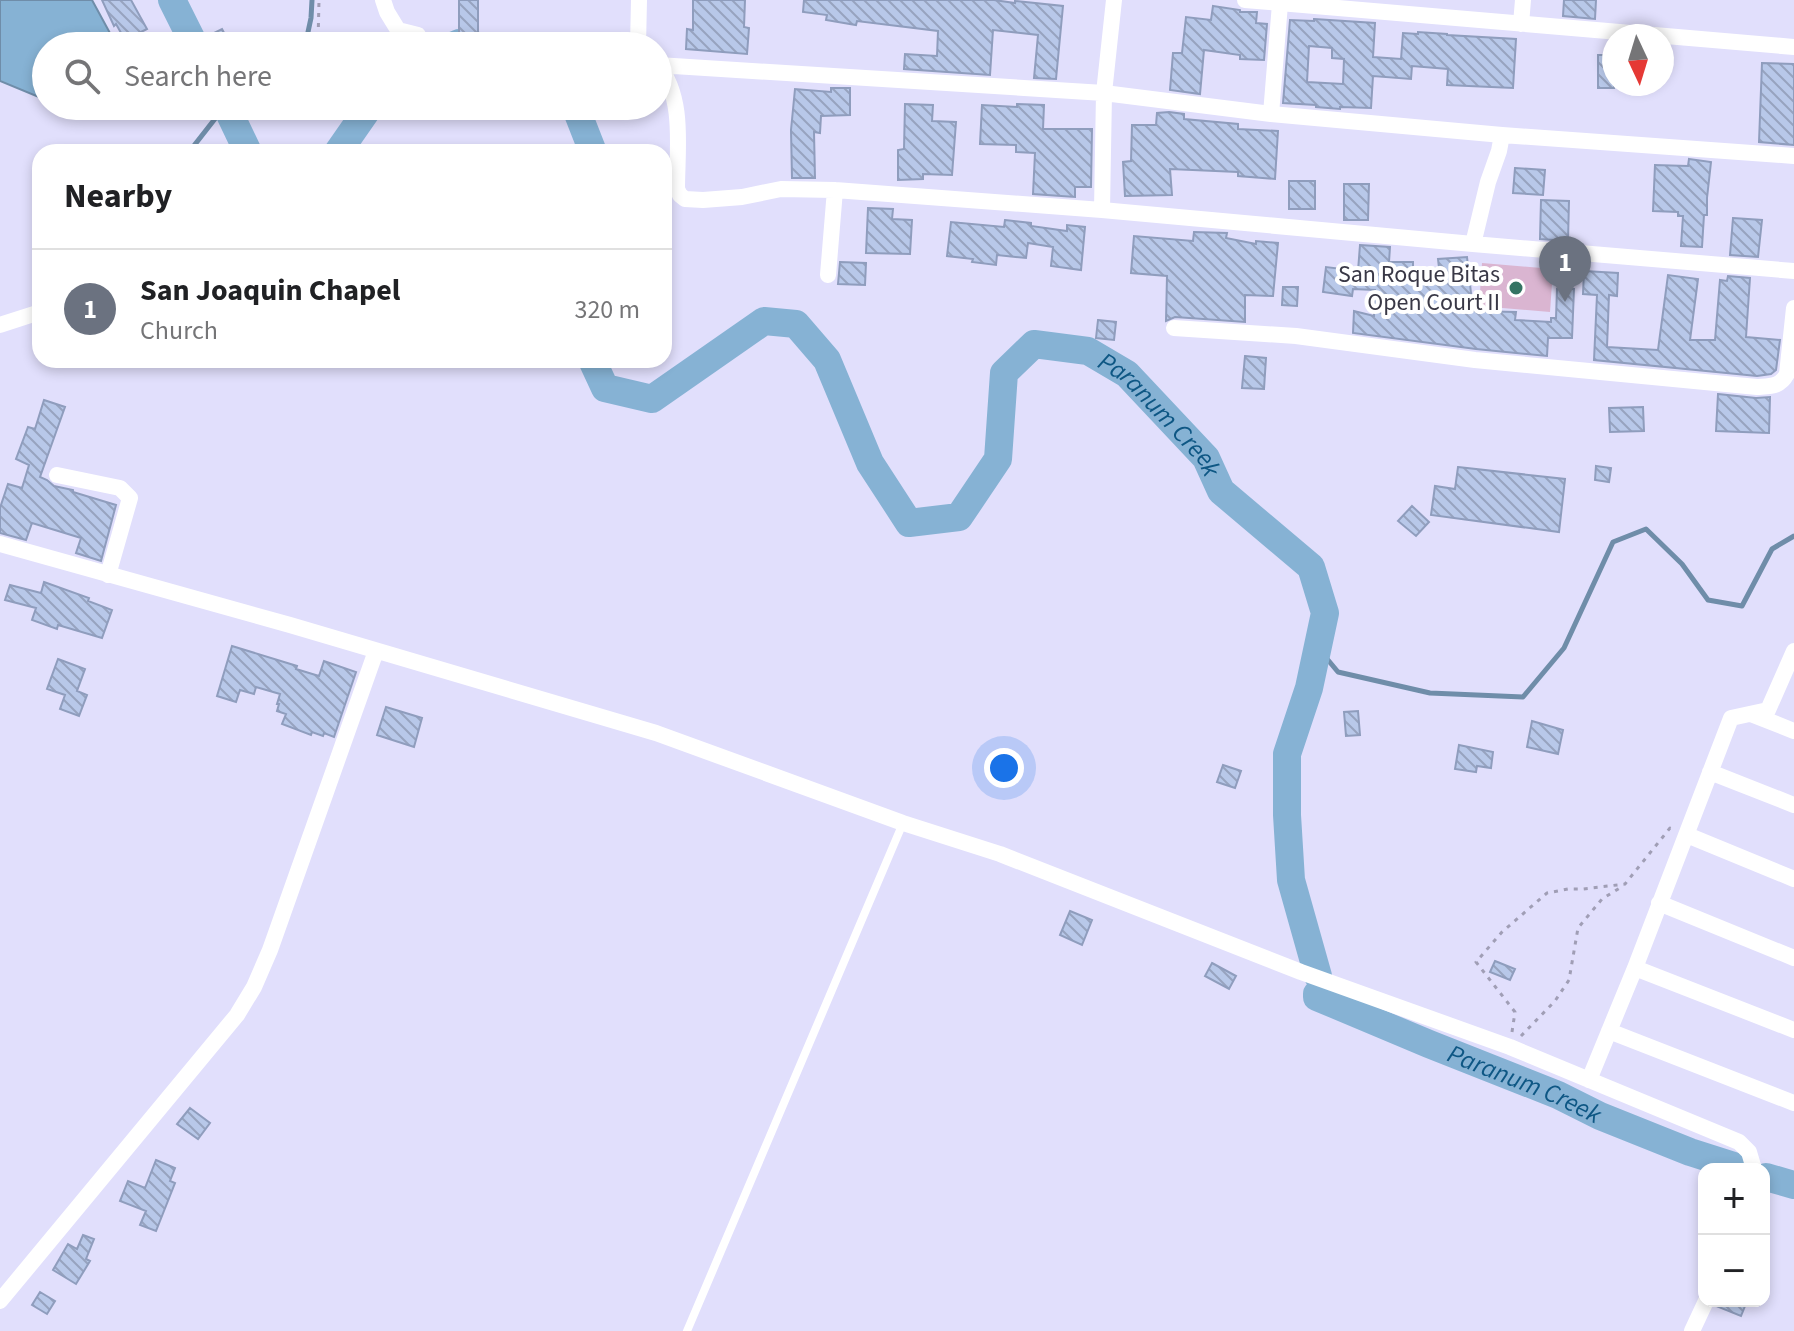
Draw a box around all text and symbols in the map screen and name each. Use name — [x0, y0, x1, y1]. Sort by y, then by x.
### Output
north arrow — [1602, 24, 1674, 96]
search box — [32, 32, 672, 120]
icon: search — [60, 54, 104, 98]
text: Search here — [124, 55, 272, 98]
text: Nearby — [64, 172, 172, 221]
pin: 1 — [1539, 236, 1591, 302]
place label: San Roque Bitas Open Court II — [1338, 257, 1500, 320]
text: San Joaquin Chapel — [140, 269, 400, 312]
marker: San Roque Bitas Open Court II — [1507, 279, 1525, 297]
text: 1 — [83, 291, 97, 328]
text: 320 m — [574, 291, 640, 328]
text: Church — [140, 312, 218, 349]
water label: Paranum Creek — [1091, 343, 1230, 483]
your location — [984, 748, 1024, 788]
water label: Paranum Creek — [1442, 1035, 1608, 1133]
map controls — [1698, 1163, 1770, 1307]
button: + — [1698, 1163, 1770, 1235]
button: − — [1698, 1235, 1770, 1307]

